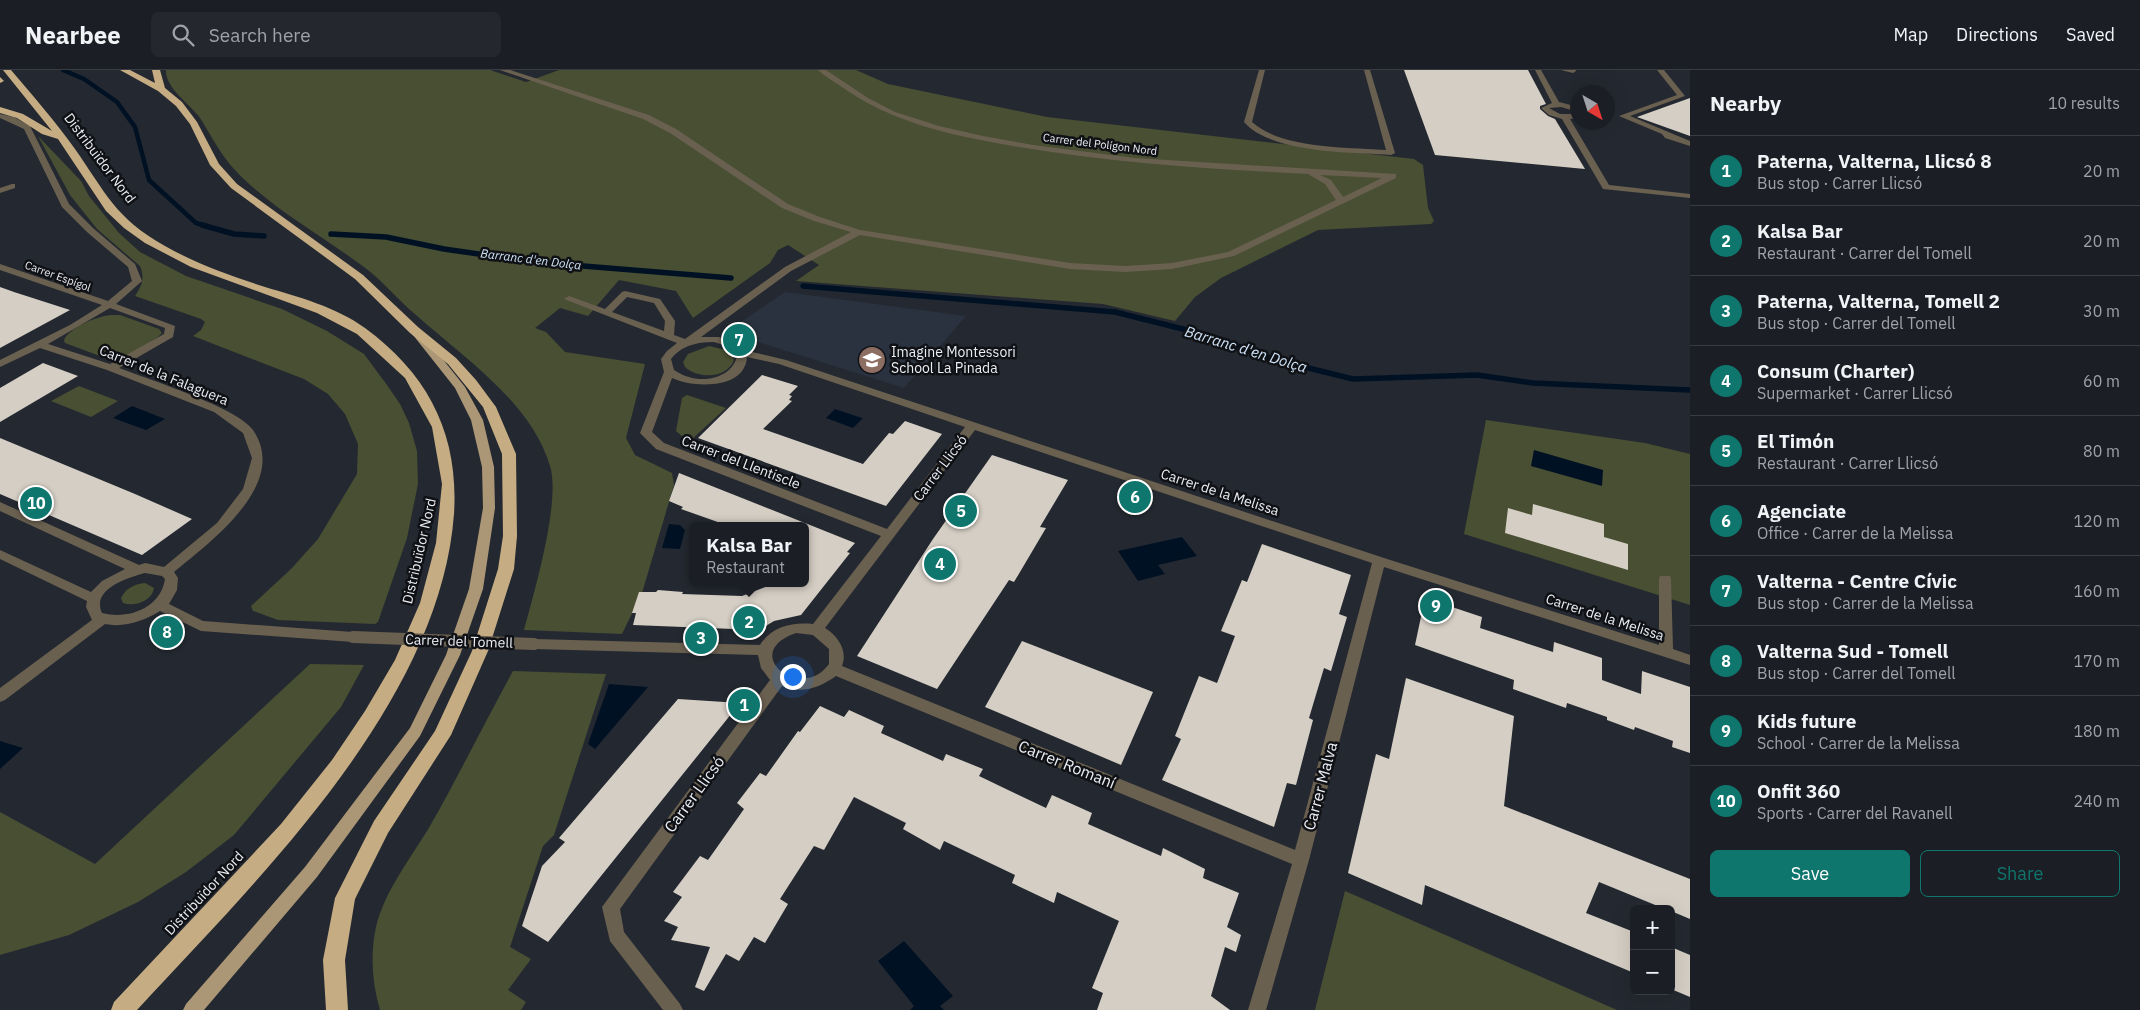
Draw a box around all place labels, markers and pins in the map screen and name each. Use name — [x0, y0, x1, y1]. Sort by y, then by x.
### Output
pin: 7 — [723, 321, 755, 359]
place label: Imagine Montessori School La Pinada — [891, 343, 1016, 377]
school or university icon: Imagine Montessori School La Pinada — [857, 345, 887, 375]
pin: 6 — [1119, 478, 1151, 516]
pin: 10 — [20, 484, 52, 522]
pin: 5 — [945, 492, 977, 530]
pin: 4 — [924, 545, 956, 583]
pin: 9 — [1420, 587, 1452, 625]
pin: 2 — [733, 603, 765, 641]
pin: 8 — [151, 613, 183, 651]
pin: 3 — [685, 619, 717, 657]
pin: 1 — [728, 686, 760, 724]

